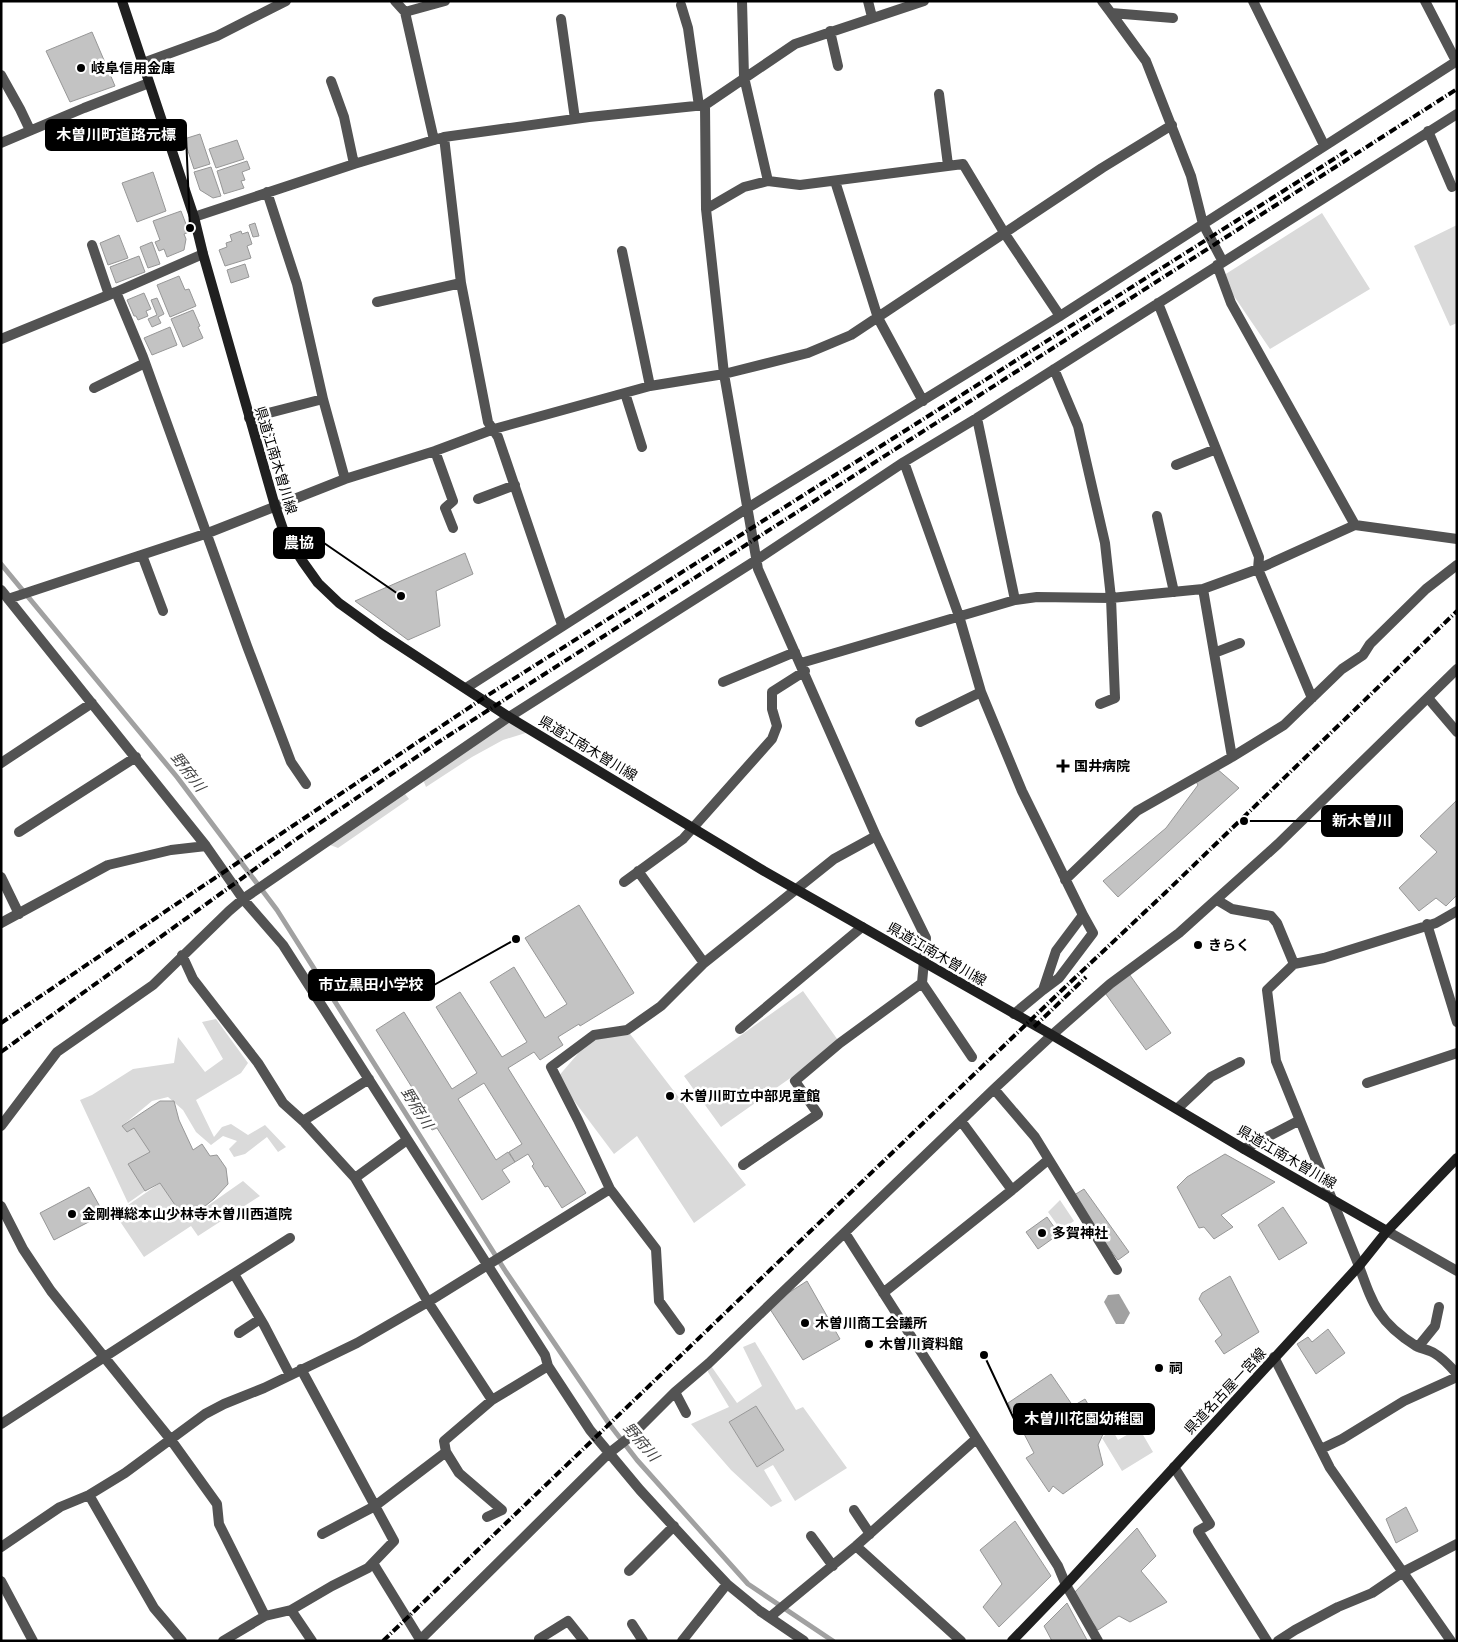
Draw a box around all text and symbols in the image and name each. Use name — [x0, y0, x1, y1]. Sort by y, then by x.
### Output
place label: 岐阜信用金庫 — [91, 59, 175, 77]
marker: 岐阜信用金庫 — [75, 62, 87, 74]
callout: 木曽川町道路元標 — [46, 120, 186, 150]
text: 木曽川町道路元標 — [56, 125, 176, 144]
street label: 県道江南木曽川線 — [251, 404, 301, 516]
callout: 農協 — [274, 528, 324, 558]
text: 農協 — [284, 533, 314, 552]
street label: 県道江南木曽川線 — [535, 711, 641, 785]
water label: 野府川 — [167, 748, 211, 797]
place label: 国井病院 — [1074, 757, 1130, 775]
marker: 国井病院 — [1056, 759, 1070, 773]
callout: 新木曽川 — [1322, 806, 1402, 836]
text: 新木曽川 — [1332, 811, 1392, 830]
street label: 県道江南木曽川線 — [884, 918, 990, 990]
place label: きらく — [1208, 936, 1250, 954]
marker: きらく — [1192, 939, 1204, 951]
callout: 市立黒田小学校 — [309, 970, 434, 1000]
text: 市立黒田小学校 — [318, 975, 424, 994]
water label: 野府川 — [397, 1084, 438, 1134]
place label: 木曽川町立中部児童館 — [680, 1087, 820, 1105]
marker: 木曽川町立中部児童館 — [664, 1090, 676, 1102]
street label: 県道江南木曽川線 — [1234, 1121, 1340, 1193]
place label: 金剛禅総本山少林寺木曽川西道院 — [82, 1205, 292, 1223]
marker: 金剛禅総本山少林寺木曽川西道院 — [66, 1208, 78, 1220]
place label: 多賀神社 — [1052, 1224, 1108, 1242]
marker: 多賀神社 — [1036, 1227, 1048, 1239]
place label: 木曽川商工会議所 — [815, 1314, 927, 1332]
marker: 木曽川商工会議所 — [799, 1317, 811, 1329]
place label: 木曽川資料館 — [879, 1335, 963, 1353]
marker: 木曽川資料館 — [863, 1338, 875, 1350]
street label: 県道名古屋一宮線 — [1180, 1344, 1270, 1438]
place label: 祠 — [1169, 1359, 1183, 1377]
marker: 祠 — [1153, 1362, 1165, 1374]
callout: 木曽川花園幼稚園 — [1014, 1404, 1154, 1434]
text: 木曽川花園幼稚園 — [1024, 1409, 1144, 1428]
water label: 野府川 — [619, 1418, 665, 1466]

